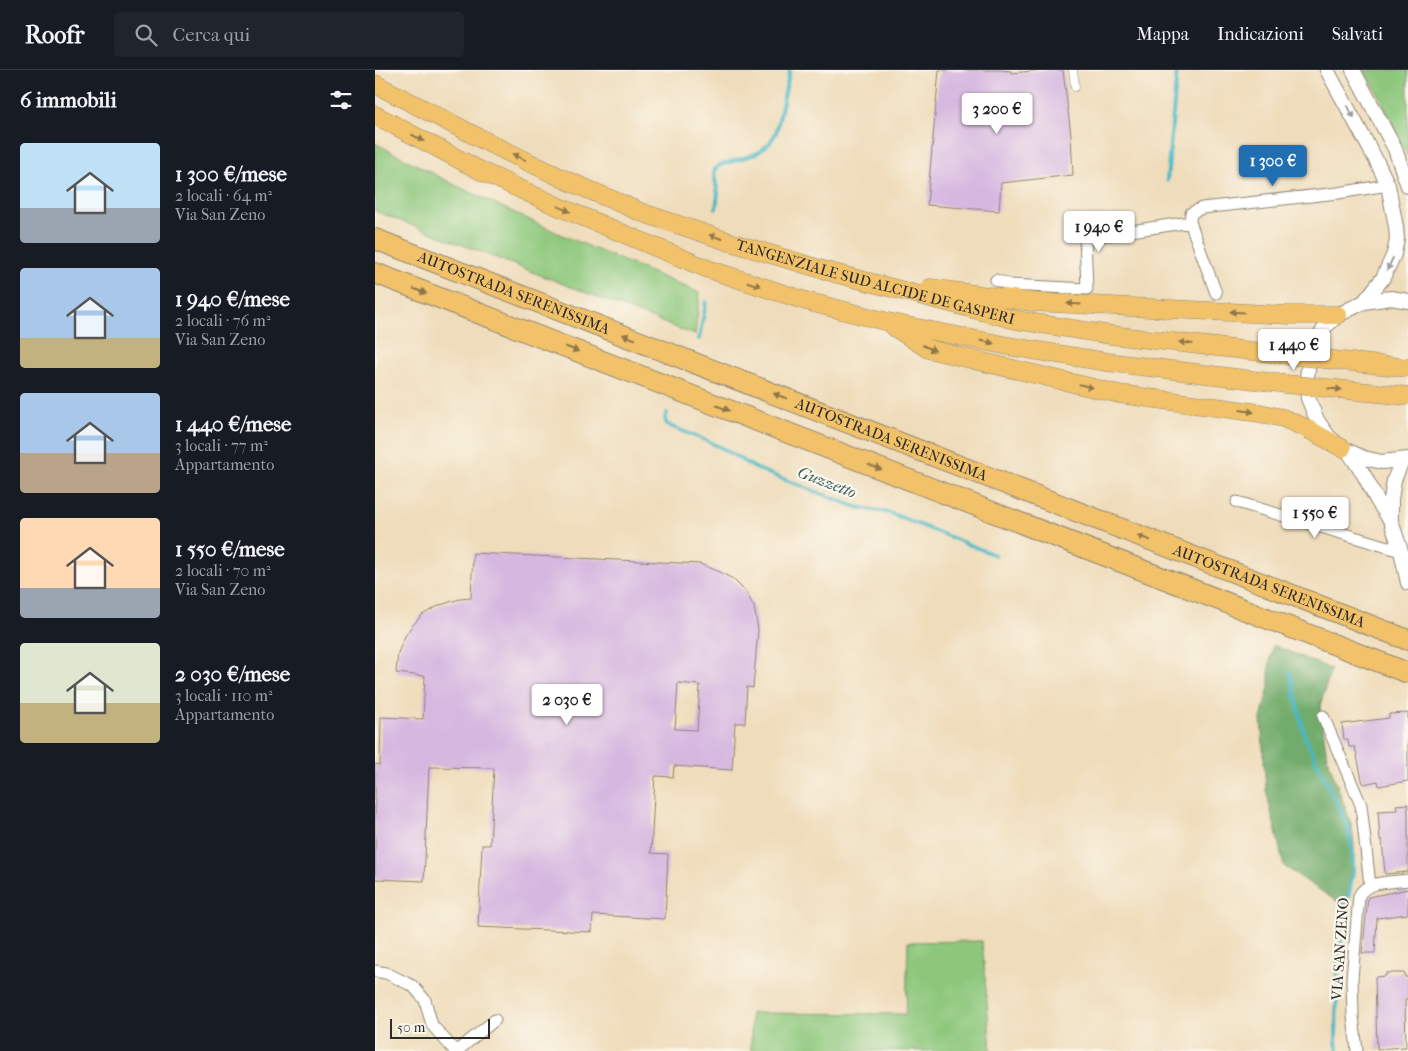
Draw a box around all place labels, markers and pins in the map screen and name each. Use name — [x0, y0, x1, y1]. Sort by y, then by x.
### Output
pin: 3 200 € — [951, 92, 1043, 135]
pin: 1 300 € — [1227, 144, 1319, 187]
pin: 1 940 € — [1053, 210, 1145, 253]
pin: 1 440 € — [1248, 328, 1340, 371]
pin: 1 550 € — [1269, 496, 1361, 539]
pin: 2 030 € — [521, 684, 613, 726]

